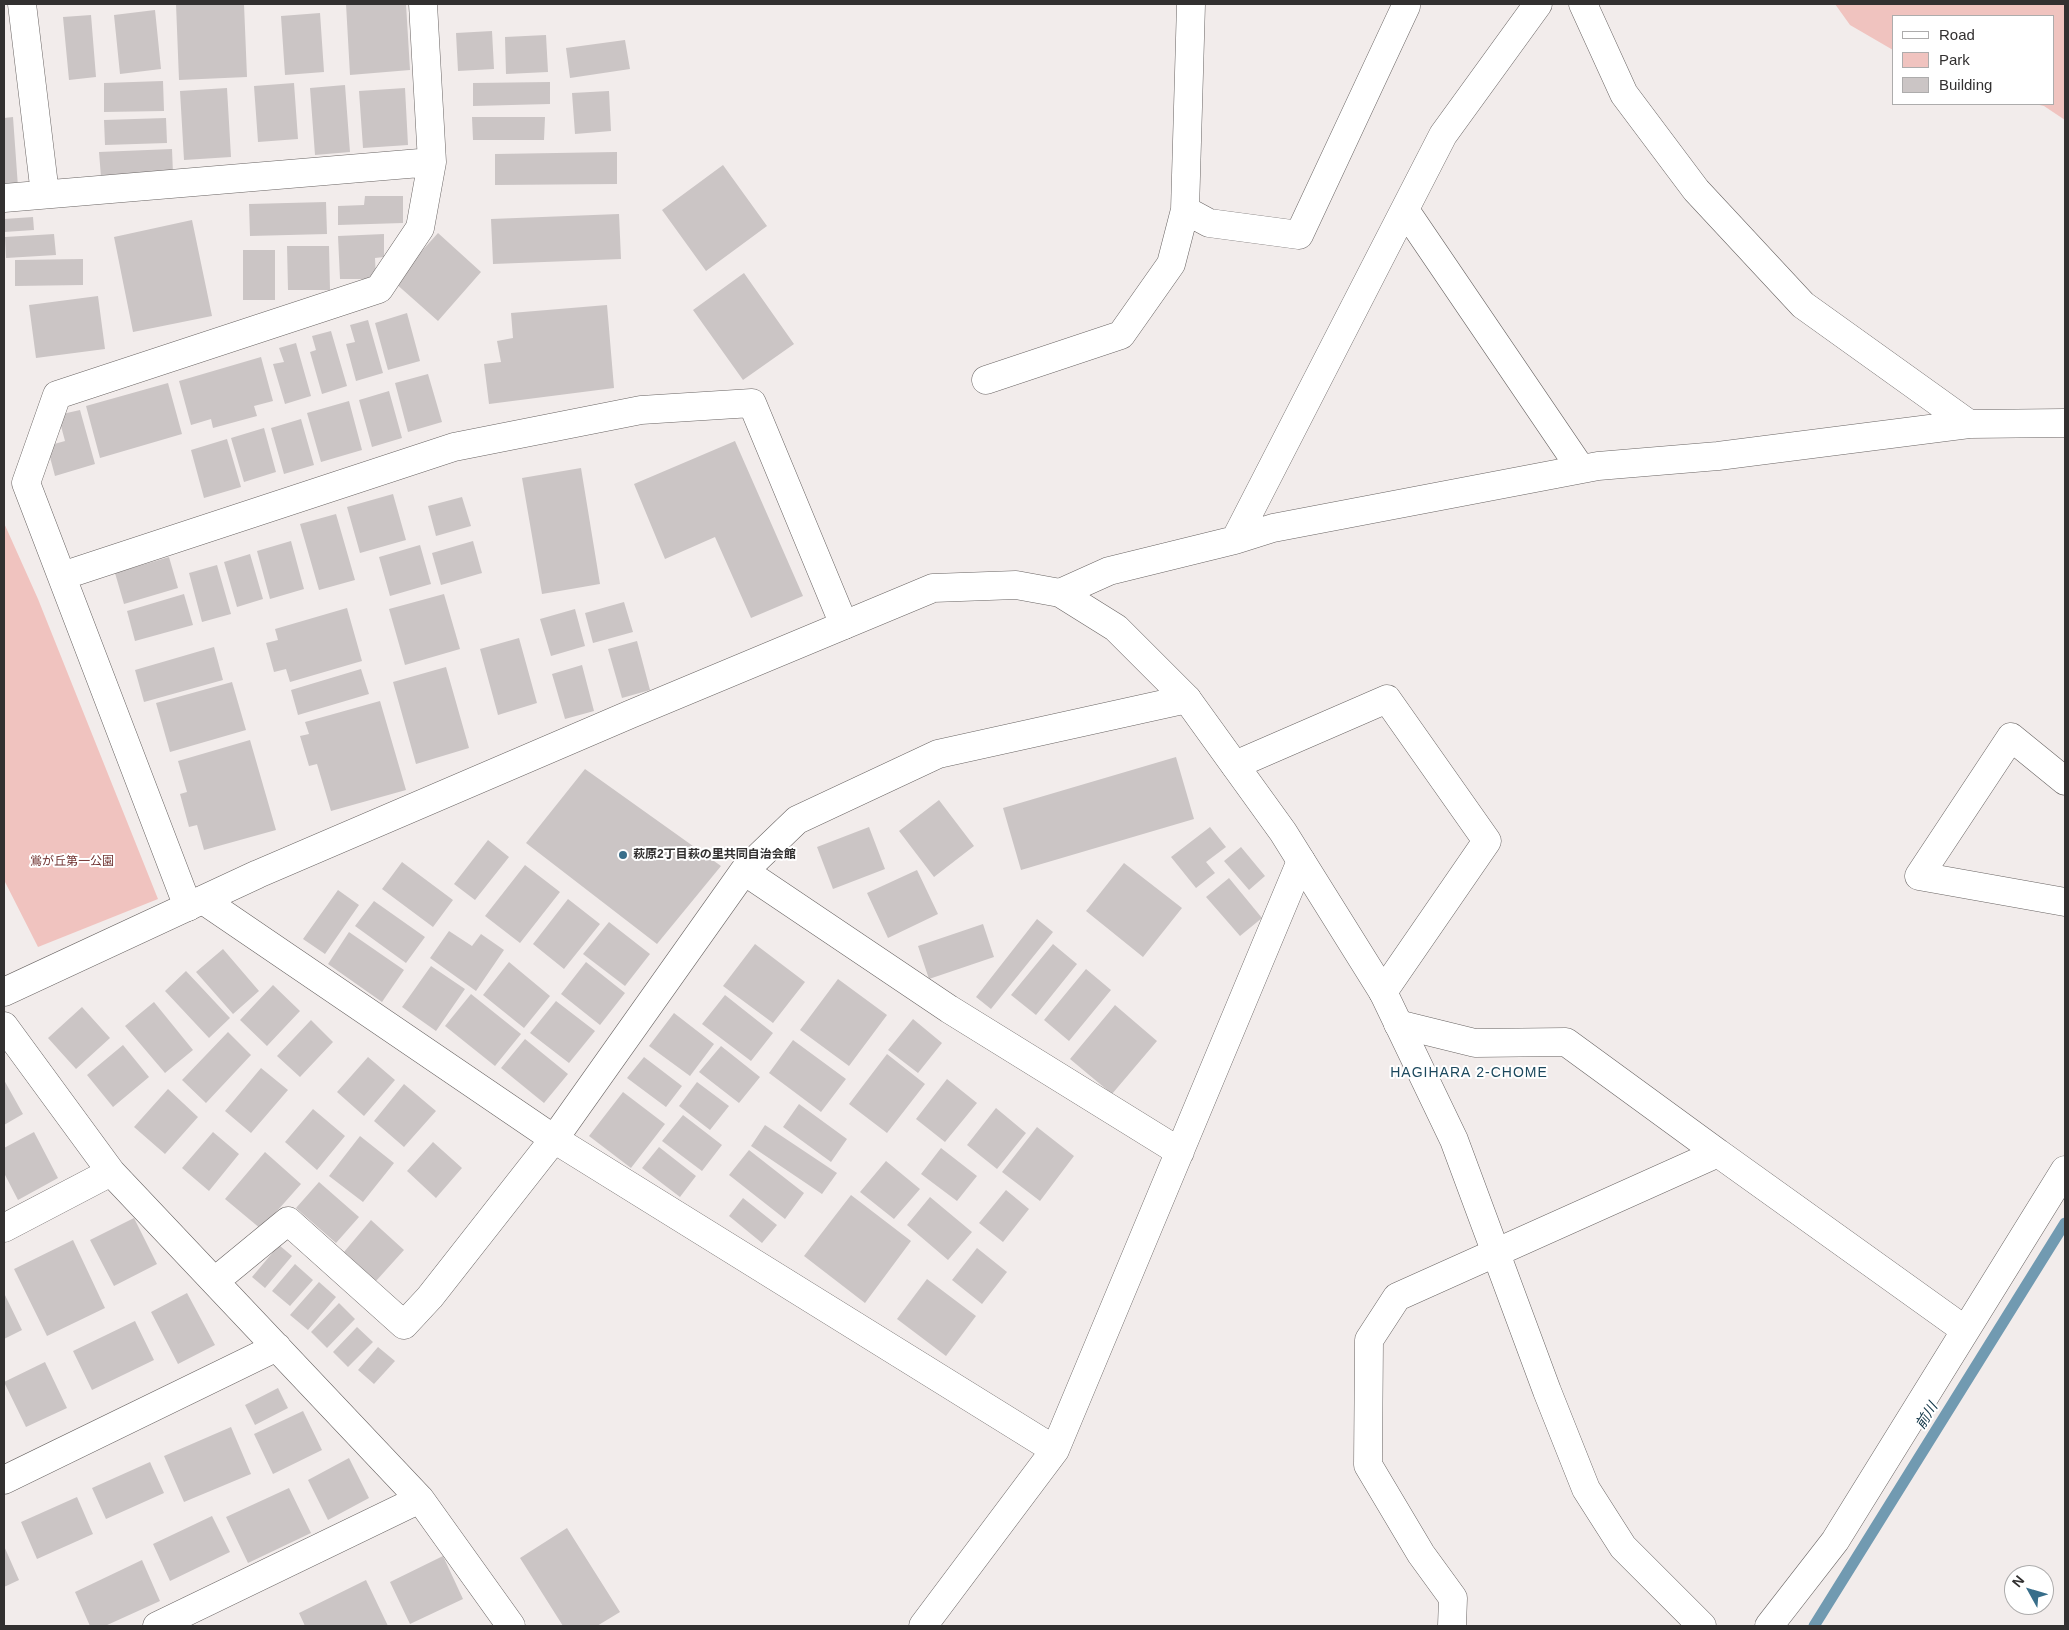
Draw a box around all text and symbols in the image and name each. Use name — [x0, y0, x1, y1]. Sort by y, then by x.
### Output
legend — [1892, 15, 2054, 105]
text: Road — [1939, 26, 1975, 43]
text: Park — [1939, 51, 1970, 68]
text: Building — [1939, 76, 1992, 93]
place label: 萩原2丁目萩の里共同自治会館 — [633, 848, 796, 862]
marker: 萩原2丁目萩の里共同自治会館 — [617, 849, 629, 861]
park label: 鴬が丘第一公園 — [30, 855, 114, 869]
district label: HAGIHARA 2-CHOME — [1388, 1065, 1550, 1081]
water label: 前川 — [1912, 1400, 1942, 1432]
north arrow — [2004, 1565, 2054, 1615]
text: N — [2009, 1572, 2028, 1590]

